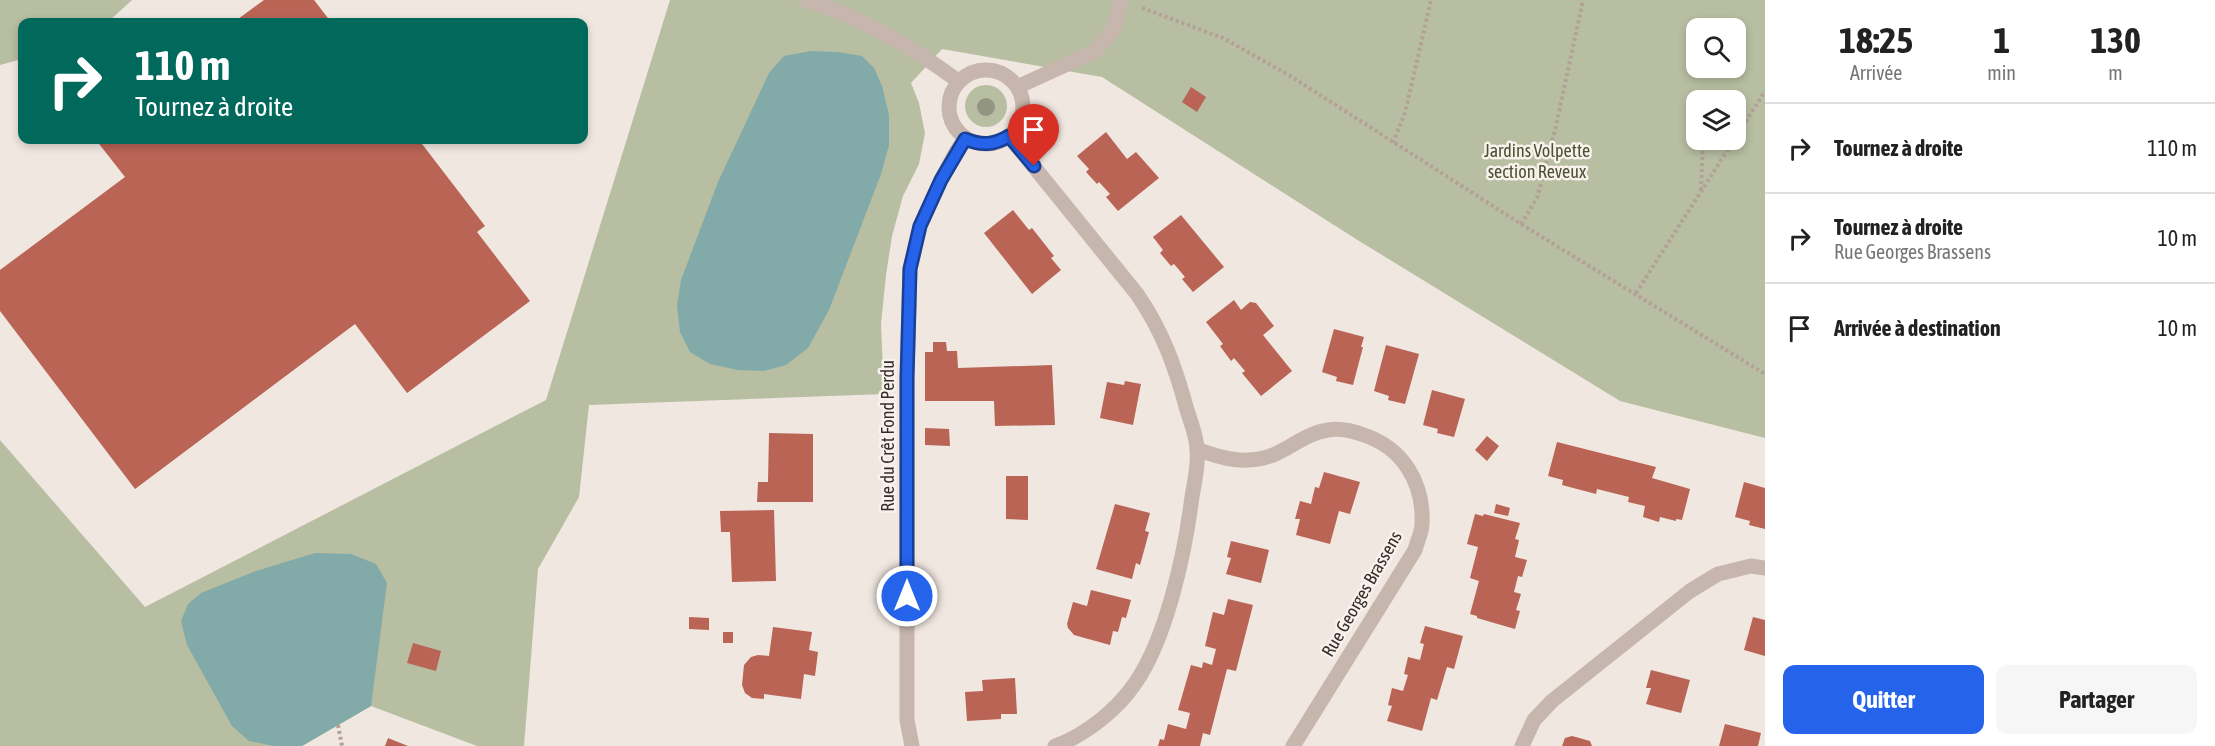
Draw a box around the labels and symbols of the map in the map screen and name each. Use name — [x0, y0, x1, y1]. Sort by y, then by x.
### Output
pin — [1008, 104, 1059, 166]
park label: Jardins Volpette section Reveux — [1484, 140, 1590, 182]
street label: Rue du Crêt Fond Perdu — [877, 360, 898, 512]
street label: Rue Georges Brassens — [1317, 527, 1406, 660]
position arrow — [875, 564, 939, 628]

